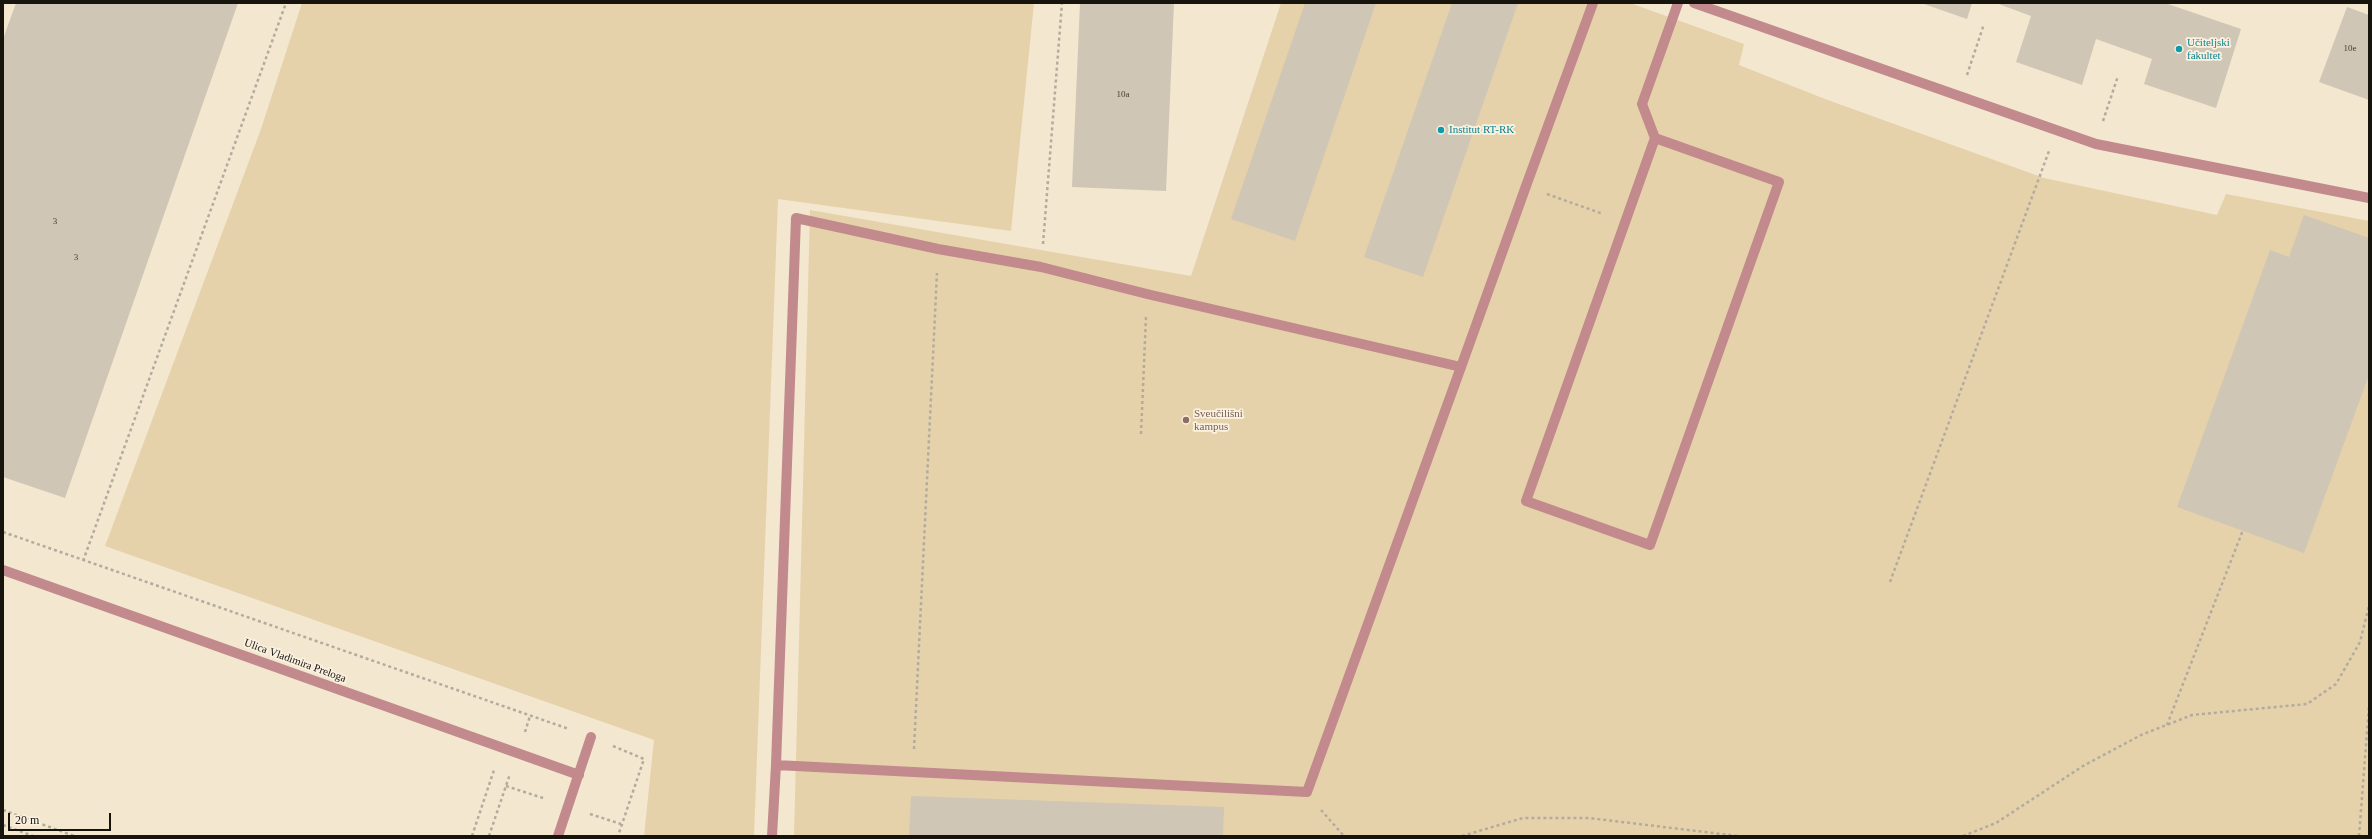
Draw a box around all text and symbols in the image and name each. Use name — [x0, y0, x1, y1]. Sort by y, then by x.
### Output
place label: Učiteljski fakultet — [2187, 36, 2230, 62]
marker: Učiteljski fakultet — [2174, 44, 2184, 54]
house number: 10e — [2344, 44, 2356, 54]
house number: 10a — [1117, 90, 1129, 100]
place label: Institut RT-RK — [1449, 123, 1514, 137]
marker: Institut RT-RK — [1436, 125, 1446, 135]
house number: 3 — [53, 217, 57, 227]
house number: 3 — [74, 253, 78, 263]
place label: Sveučilišni kampus — [1194, 407, 1243, 433]
marker: Sveučilišni kampus — [1181, 415, 1191, 425]
street label: Ulica Vladimira Preloga — [242, 636, 348, 686]
scale bar — [10, 805, 113, 831]
text: 20 m — [15, 813, 39, 827]

